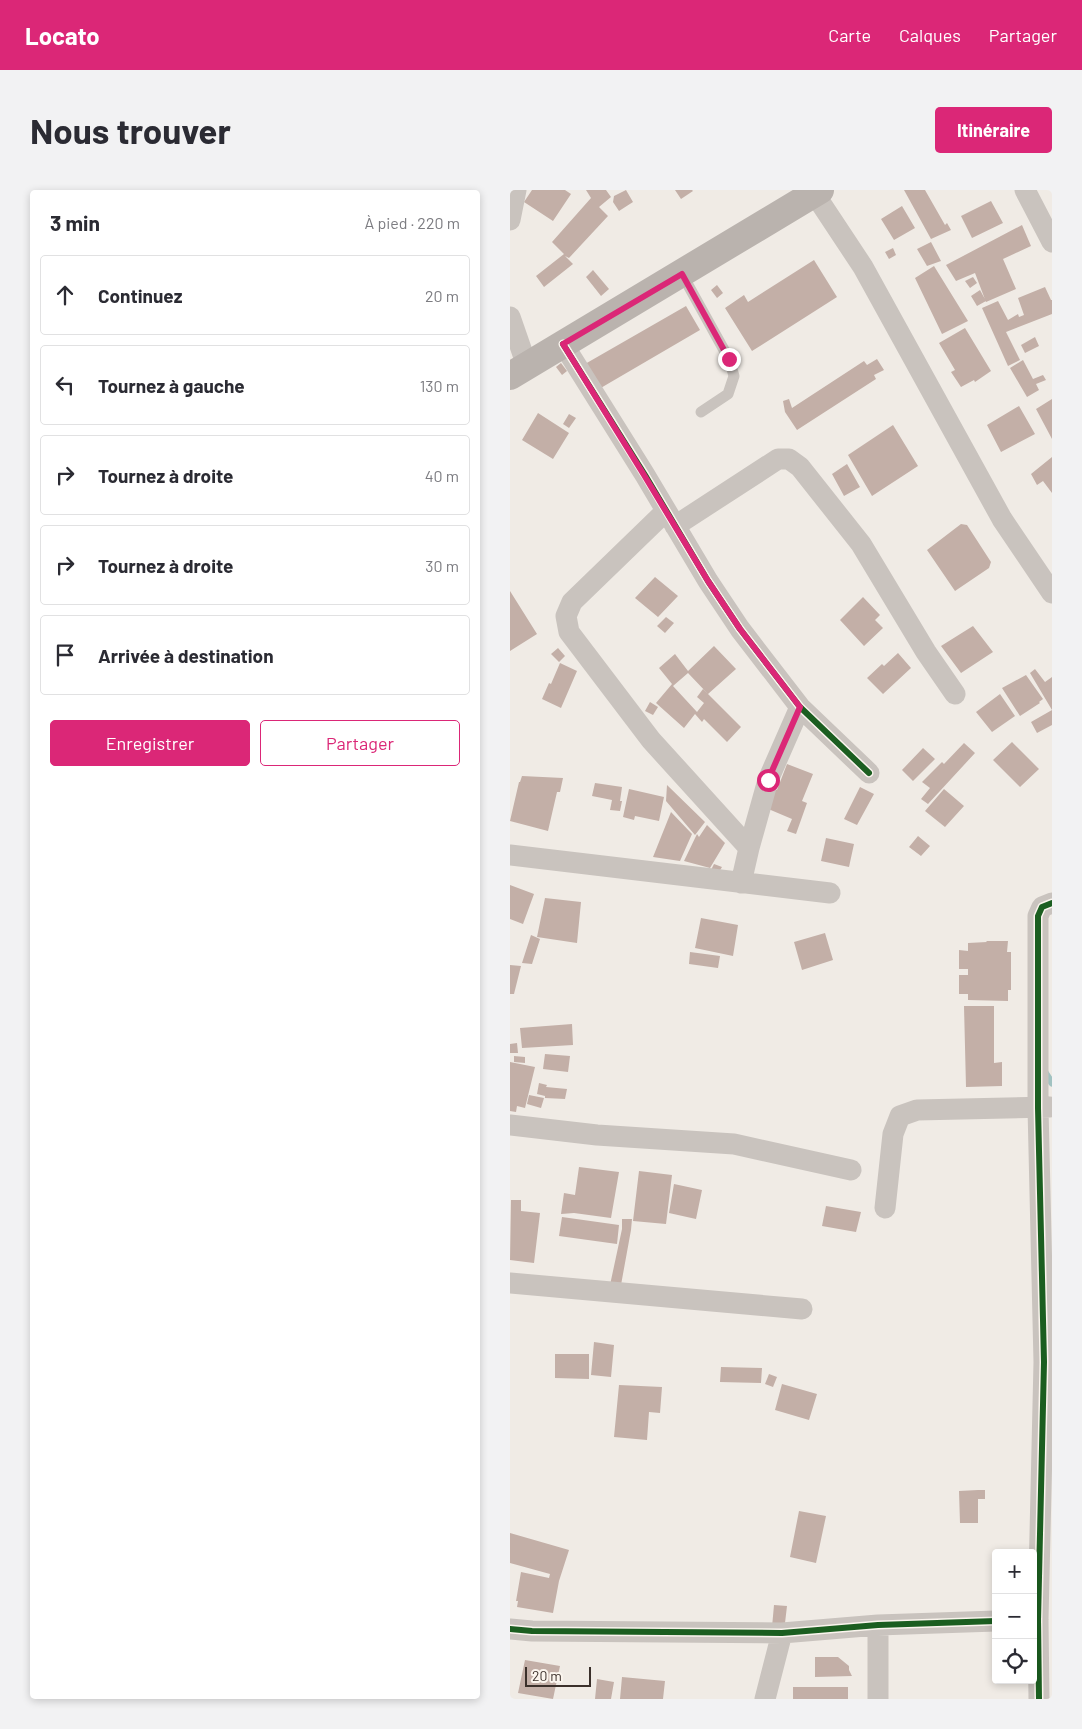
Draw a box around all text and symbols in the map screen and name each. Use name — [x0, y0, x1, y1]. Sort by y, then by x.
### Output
text: Locato — [25, 21, 100, 50]
text: Carte — [828, 24, 871, 46]
text: Calques — [899, 24, 961, 46]
text: Partager — [989, 24, 1057, 46]
button: Itinéraire — [935, 107, 1052, 153]
text: Nous trouver — [30, 109, 231, 151]
text: 3 min — [50, 210, 100, 235]
text: À pied · 220 m — [365, 213, 460, 232]
icon: ahead — [51, 281, 79, 309]
text: Continuez — [98, 284, 182, 307]
text: 20 m — [425, 286, 459, 305]
route end — [718, 348, 741, 371]
icon: left — [51, 371, 79, 399]
text: Tournez à gauche — [98, 374, 245, 397]
text: 130 m — [420, 376, 459, 395]
icon: right — [51, 461, 79, 489]
text: Tournez à droite — [98, 464, 234, 487]
text: 40 m — [425, 466, 459, 485]
icon: right — [51, 551, 79, 579]
text: Tournez à droite — [98, 554, 234, 577]
text: 30 m — [425, 556, 459, 575]
icon: arrive — [51, 641, 79, 669]
text: Arrivée à destination — [98, 644, 274, 667]
button: Enregistrer — [50, 720, 250, 766]
button: Partager — [260, 720, 460, 766]
route start — [757, 769, 780, 792]
map controls — [992, 1549, 1037, 1684]
button: + — [992, 1549, 1037, 1594]
button: − — [992, 1594, 1037, 1639]
button: locate — [992, 1639, 1037, 1684]
scale bar — [525, 1664, 591, 1687]
text: 20 m — [532, 1667, 562, 1684]

